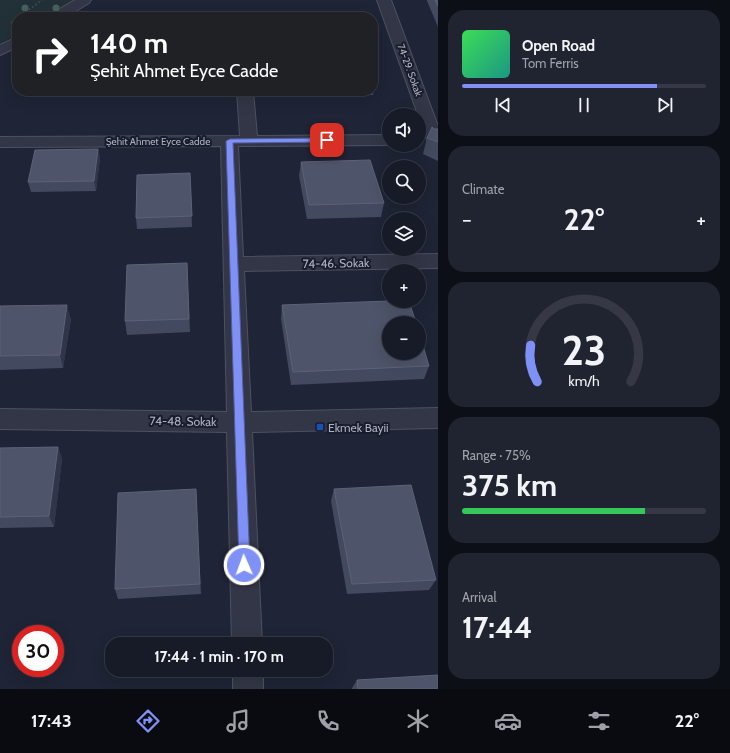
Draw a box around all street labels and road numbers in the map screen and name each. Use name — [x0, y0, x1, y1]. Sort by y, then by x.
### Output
street label: 74-29. Sokak — [395, 42, 426, 98]
street label: Şehit Ahmet Eyce Cadde — [106, 135, 210, 148]
street label: 74-46. Sokak — [303, 255, 370, 271]
street label: 74-48. Sokak — [149, 413, 217, 429]

